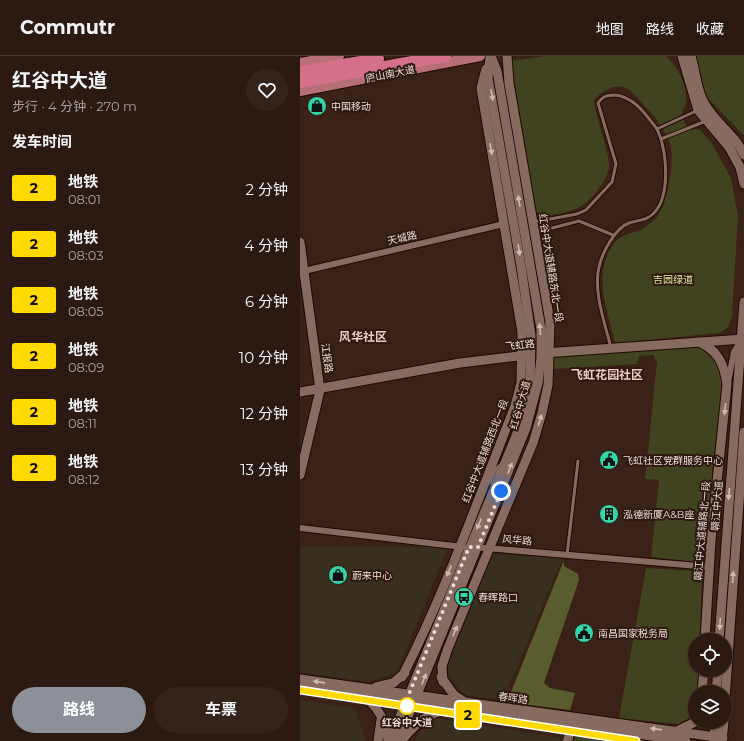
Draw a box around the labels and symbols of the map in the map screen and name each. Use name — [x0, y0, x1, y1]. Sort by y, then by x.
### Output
street label: 庐山南大道 — [364, 63, 416, 85]
one-way arrow — [489, 89, 495, 101]
shop icon: 中国移动 — [306, 95, 328, 117]
place label: 中国移动 — [331, 100, 371, 113]
one-way arrow — [488, 143, 494, 155]
one-way arrow — [516, 195, 522, 207]
street label: 红谷中大道辅路东北一段 — [536, 213, 566, 323]
street label: 天城路 — [386, 228, 418, 248]
one-way arrow — [516, 244, 522, 256]
park label: 吉园绿道 — [653, 273, 693, 286]
one-way arrow — [537, 323, 544, 335]
district label: 风华社区 — [339, 329, 387, 344]
street label: 飞虹路 — [504, 337, 536, 353]
street label: 江报路 — [318, 342, 336, 374]
district label: 飞虹花园社区 — [571, 367, 643, 382]
street label: 红谷中大道 — [507, 379, 533, 431]
street label: 红谷中大道辅路西北一段 — [459, 397, 511, 505]
one-way arrow — [721, 403, 728, 416]
one-way arrow — [537, 413, 543, 425]
public building icon: 飞虹社区党群服务中心 — [598, 449, 620, 471]
place label: 飞虹社区党群服务中心 — [623, 454, 723, 467]
one-way arrow — [508, 462, 514, 474]
your location — [491, 481, 511, 501]
street label: 赣江中大道辅路北一段 — [691, 481, 713, 581]
street label: 赣江中大道 — [708, 481, 726, 531]
one-way arrow — [726, 488, 733, 500]
building icon: 泓德新厦A&B座 — [598, 503, 620, 525]
place label: 泓德新厦A&B座 — [623, 508, 694, 521]
one-way arrow — [476, 518, 482, 529]
street label: 风华路 — [501, 532, 533, 548]
shop icon: 蔚来中心 — [327, 564, 349, 586]
one-way arrow — [446, 565, 452, 576]
place label: 蔚来中心 — [352, 569, 392, 582]
one-way arrow — [730, 570, 736, 583]
bus stop icon: 春晖路口 — [453, 586, 475, 608]
place label: 春晖路口 — [478, 591, 518, 604]
one-way arrow — [717, 618, 724, 630]
public building icon: 南昌国家税务局 — [573, 622, 595, 644]
one-way arrow — [452, 625, 458, 636]
place label: 南昌国家税务局 — [598, 627, 668, 640]
one-way arrow — [421, 673, 427, 685]
one-way arrow — [313, 679, 326, 685]
street label: 春晖路 — [497, 689, 529, 707]
marker: 红谷中大道 — [398, 697, 416, 715]
line badge: 2 — [455, 702, 481, 728]
place label: 红谷中大道 — [382, 716, 432, 729]
one-way arrow — [650, 726, 662, 732]

